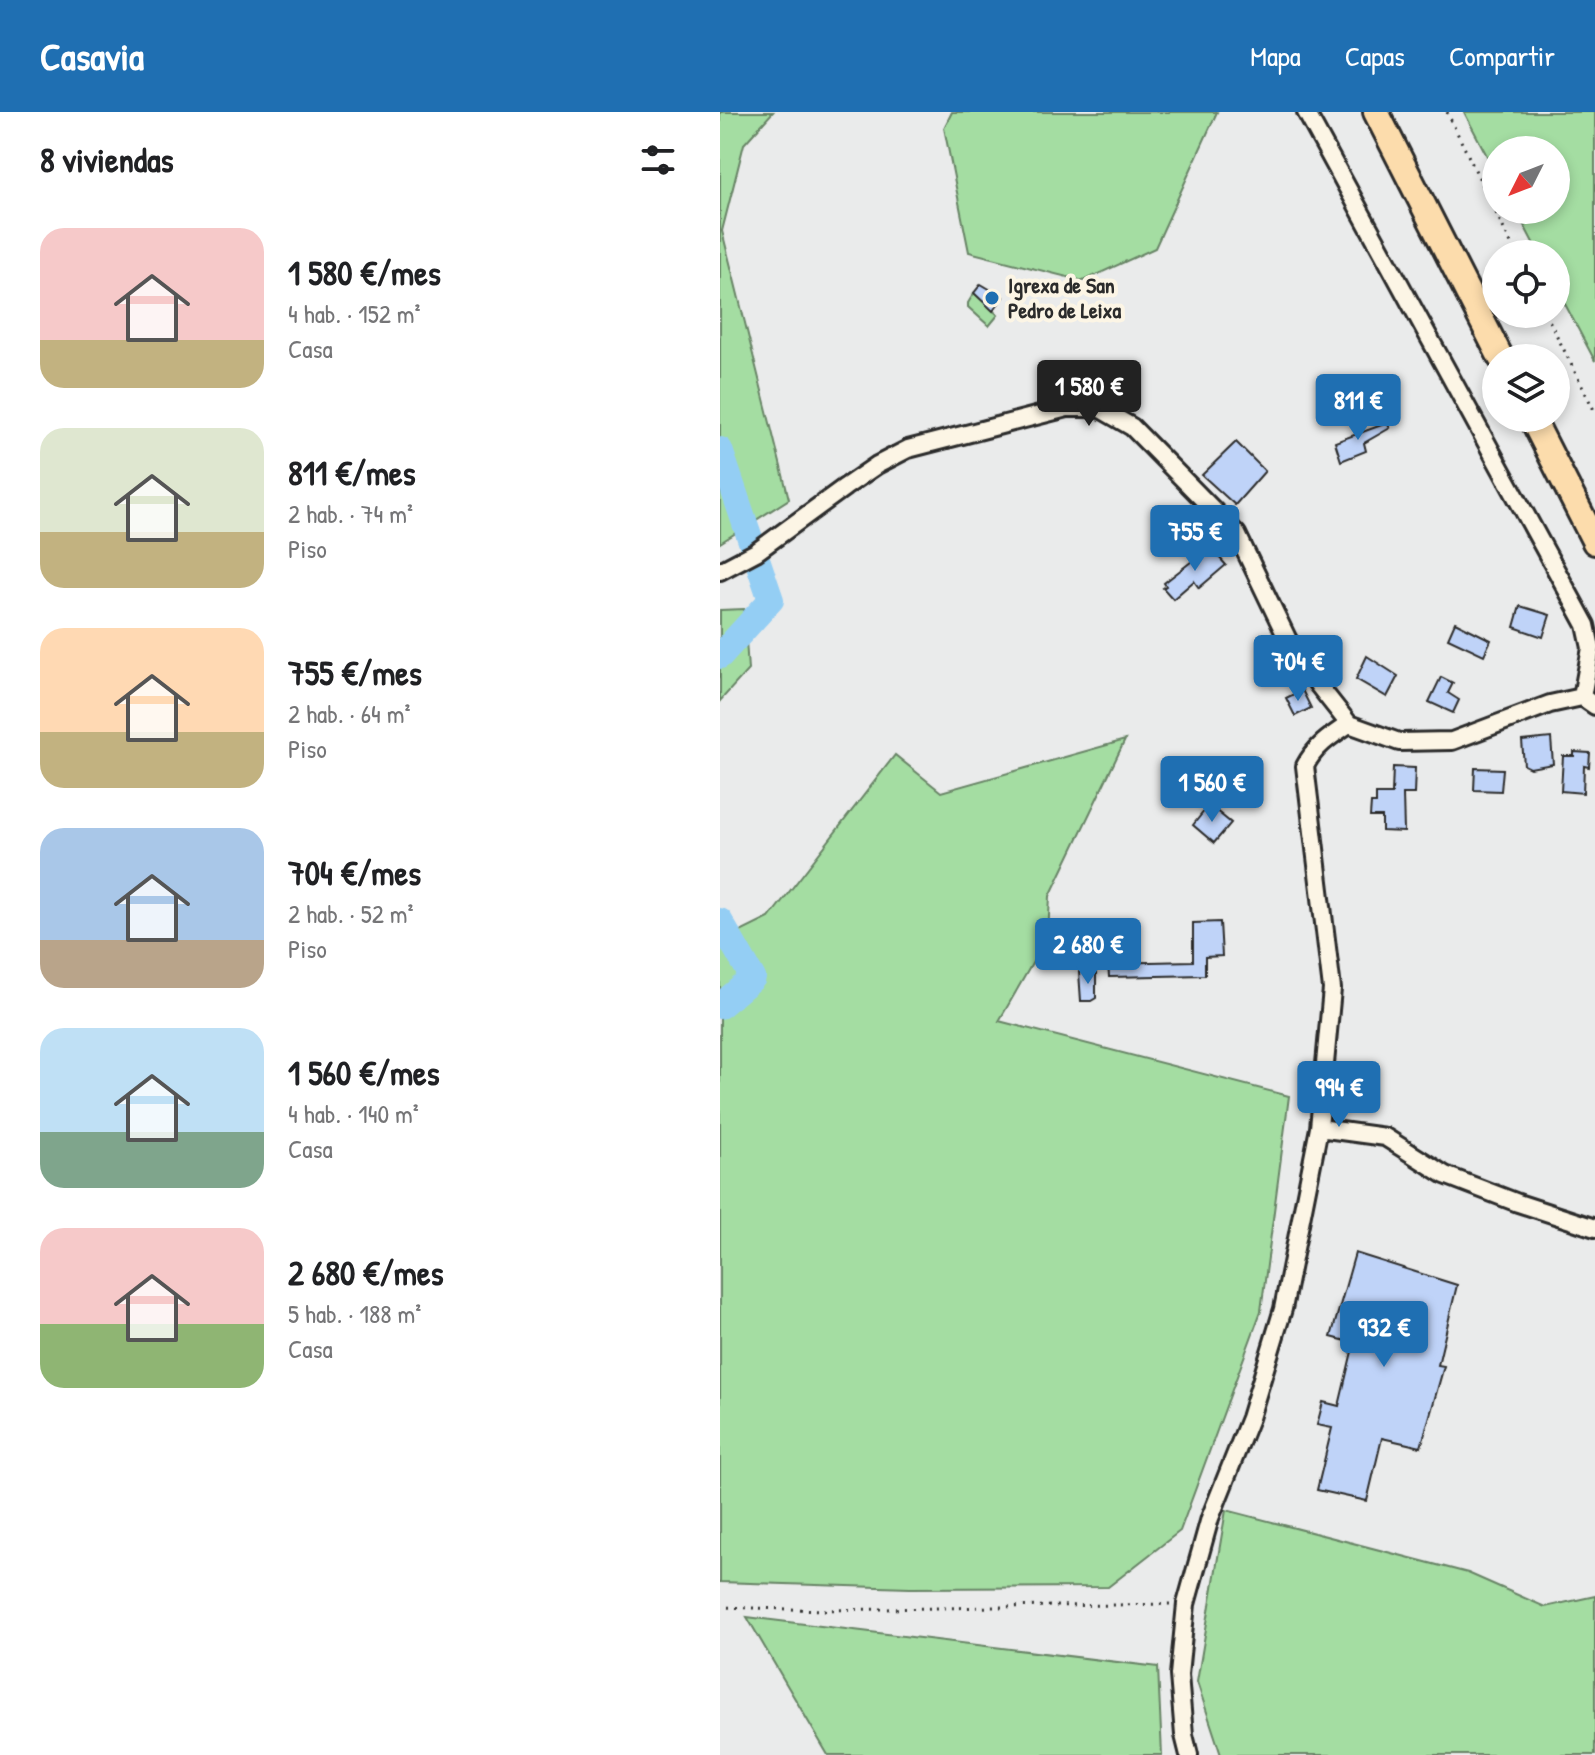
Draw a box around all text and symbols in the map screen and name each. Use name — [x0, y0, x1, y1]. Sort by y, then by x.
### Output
text: Casavia — [40, 30, 144, 82]
text: Mapa — [1250, 37, 1301, 75]
text: Capas — [1345, 37, 1405, 75]
text: Compartir — [1449, 37, 1555, 75]
north arrow — [1482, 136, 1570, 224]
map controls — [1482, 136, 1570, 432]
text: 8 viviendas — [40, 137, 174, 183]
icon: filters — [636, 138, 680, 182]
button: locate — [1482, 240, 1570, 328]
text: 1 580 €/mes — [288, 250, 441, 296]
icon: home — [104, 260, 200, 356]
place label: Igrexa de San Pedro de Leixa — [1008, 270, 1121, 325]
marker: Igrexa de San Pedro de Leixa — [983, 289, 1001, 307]
text: 4 hab. · 152 m² — [288, 296, 421, 331]
text: Casa — [288, 331, 333, 366]
button: layers — [1482, 344, 1570, 432]
pin: 1 580 € — [1015, 360, 1163, 428]
text: 1 580 € — [1055, 368, 1123, 403]
pin: 811 € — [1302, 374, 1414, 442]
text: 811 € — [1334, 382, 1382, 417]
text: 811 €/mes — [288, 450, 416, 496]
icon: home — [104, 460, 200, 556]
text: 2 hab. · 74 m² — [288, 496, 413, 531]
pin: 755 € — [1139, 505, 1251, 573]
text: 755 € — [1168, 513, 1222, 548]
text: Piso — [288, 531, 327, 566]
pin: 704 € — [1242, 635, 1354, 703]
text: 704 € — [1272, 643, 1324, 678]
text: 755 €/mes — [288, 650, 422, 696]
icon: home — [104, 660, 200, 756]
text: 2 hab. · 64 m² — [288, 696, 410, 731]
text: Piso — [288, 731, 327, 766]
pin: 1 560 € — [1138, 756, 1286, 824]
text: 1 560 € — [1179, 764, 1245, 799]
text: 704 €/mes — [288, 850, 421, 896]
icon: home — [104, 860, 200, 956]
text: 2 hab. · 52 m² — [288, 896, 414, 931]
pin: 2 680 € — [1014, 918, 1162, 986]
text: 2 680 € — [1053, 926, 1123, 961]
text: Piso — [288, 931, 327, 966]
text: 1 560 €/mes — [288, 1050, 440, 1096]
icon: home — [104, 1060, 200, 1156]
pin: 994 € — [1283, 1061, 1395, 1129]
text: 994 € — [1315, 1069, 1363, 1104]
text: 4 hab. · 140 m² — [288, 1096, 419, 1131]
text: Casa — [288, 1131, 333, 1166]
text: 2 680 €/mes — [288, 1250, 444, 1296]
icon: home — [104, 1260, 200, 1356]
text: 5 hab. · 188 m² — [288, 1296, 421, 1331]
pin: 932 € — [1328, 1301, 1440, 1369]
text: 932 € — [1358, 1309, 1410, 1344]
text: Casa — [288, 1331, 333, 1366]

